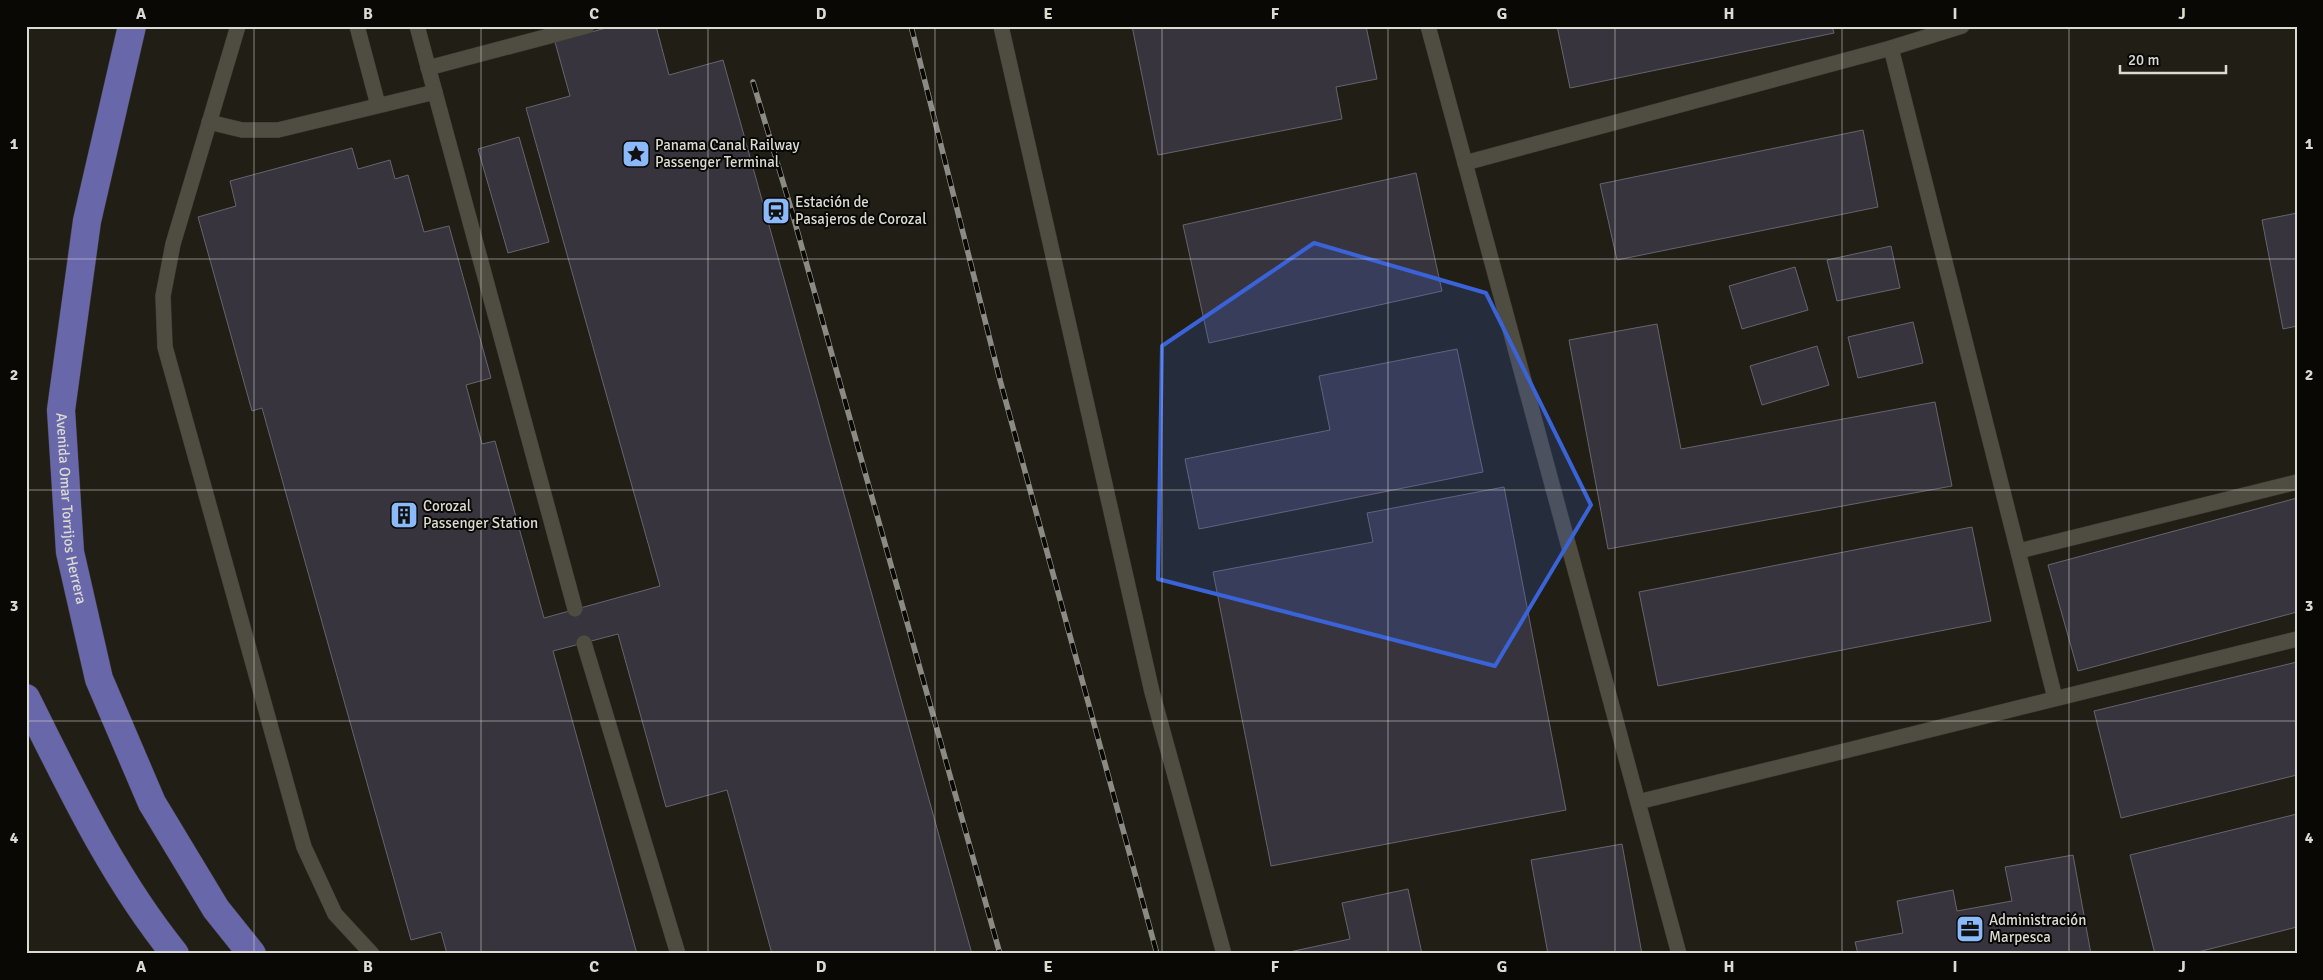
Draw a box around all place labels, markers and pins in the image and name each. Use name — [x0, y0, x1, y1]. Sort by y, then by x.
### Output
place label: Panama Canal Railway Passenger Terminal — [655, 136, 800, 171]
place icon: Panama Canal Railway Passenger Terminal — [621, 139, 651, 169]
place label: Estación de Pasajeros de Corozal — [795, 193, 927, 228]
station icon: Estación de Pasajeros de Corozal — [761, 196, 791, 226]
place label: Corozal Passenger Station — [423, 497, 538, 532]
building icon: Corozal Passenger Station — [389, 500, 419, 530]
place label: Administración Marpesca — [1989, 911, 2086, 946]
office icon: Administración Marpesca — [1955, 914, 1985, 944]

